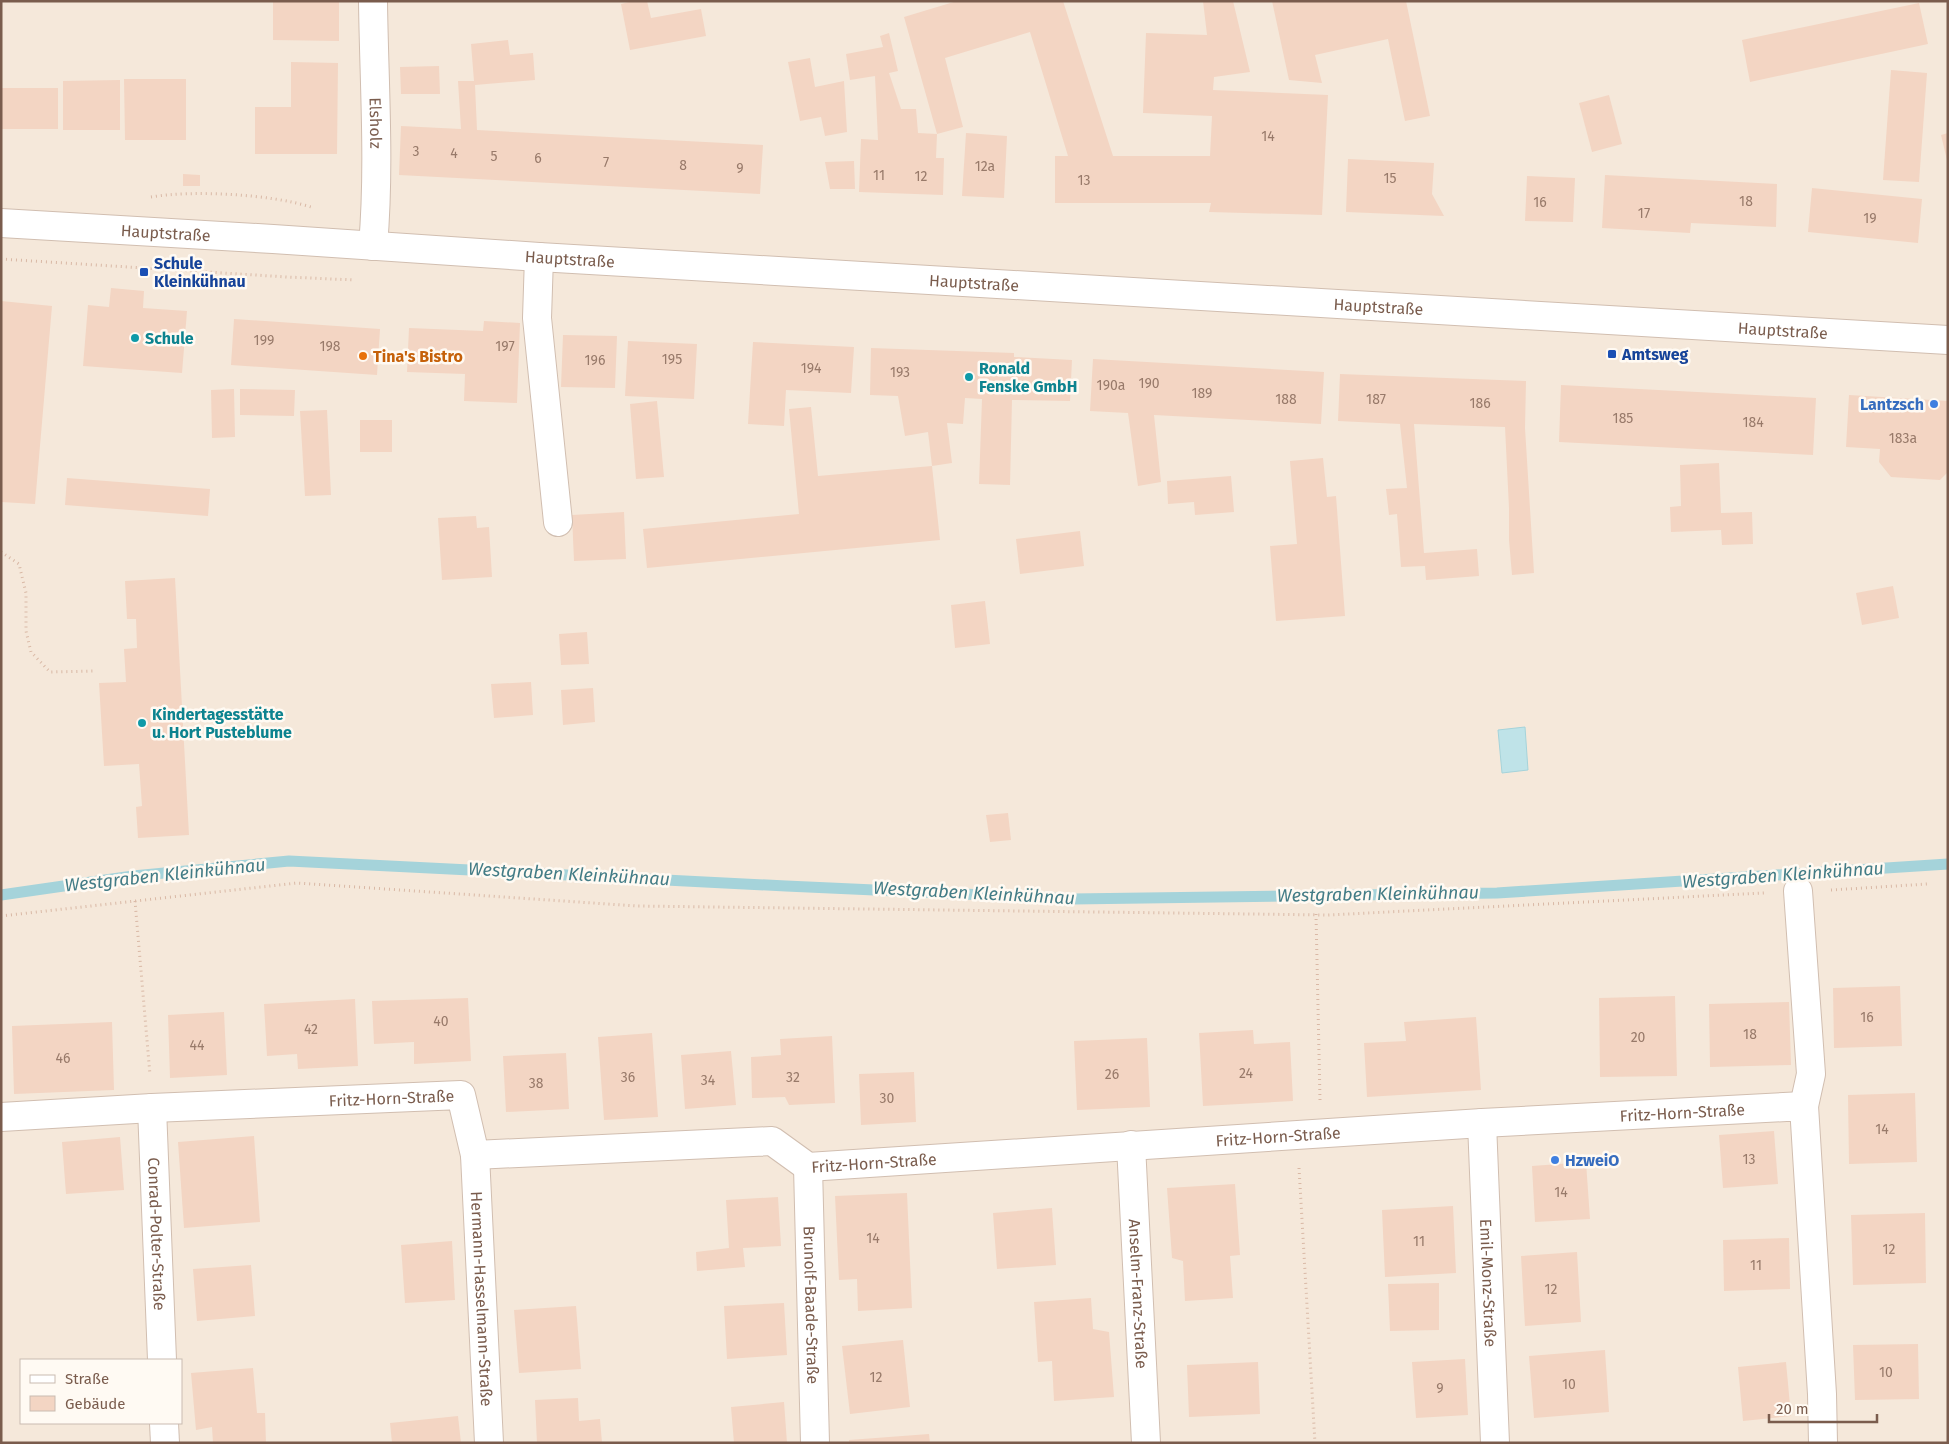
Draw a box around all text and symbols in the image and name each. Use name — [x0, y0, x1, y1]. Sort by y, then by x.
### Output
street label: Elsholz — [366, 97, 386, 149]
house number: 14 — [1261, 128, 1275, 145]
house number: 3 — [413, 143, 420, 160]
house number: 4 — [450, 145, 458, 162]
house number: 5 — [490, 148, 498, 165]
house number: 6 — [534, 150, 542, 167]
house number: 7 — [603, 154, 609, 171]
house number: 8 — [679, 157, 687, 174]
house number: 12a — [975, 158, 995, 175]
house number: 9 — [736, 160, 744, 177]
house number: 11 — [873, 167, 885, 184]
house number: 12 — [915, 168, 928, 185]
house number: 15 — [1383, 170, 1397, 187]
house number: 13 — [1077, 172, 1091, 189]
house number: 18 — [1739, 193, 1753, 210]
house number: 16 — [1533, 194, 1547, 211]
house number: 17 — [1638, 205, 1650, 222]
house number: 19 — [1863, 210, 1877, 227]
street label: Hauptstraße — [120, 221, 211, 245]
street label: Hauptstraße — [524, 247, 615, 271]
place label: Schule Kleinkühnau — [154, 254, 246, 291]
marker: Schule Kleinkühnau — [138, 266, 150, 278]
street label: Hauptstraße — [929, 271, 1020, 295]
street label: Hauptstraße — [1333, 294, 1424, 319]
street label: Hauptstraße — [1737, 318, 1828, 342]
place label: Schule — [145, 329, 194, 348]
marker: Schule — [129, 332, 141, 344]
house number: 199 — [254, 332, 274, 349]
house number: 198 — [319, 338, 341, 355]
house number: 197 — [495, 338, 515, 355]
place label: Amtsweg — [1621, 345, 1689, 364]
place label: Tina's Bistro — [373, 347, 463, 366]
marker: Amtsweg — [1606, 348, 1618, 360]
marker: Tina's Bistro — [357, 350, 369, 362]
house number: 195 — [662, 351, 682, 368]
house number: 196 — [585, 352, 605, 369]
place label: Ronald Fenske GmbH — [979, 359, 1077, 396]
house number: 194 — [801, 360, 822, 377]
house number: 193 — [890, 364, 910, 381]
marker: Ronald Fenske GmbH — [963, 371, 975, 383]
house number: 190 — [1138, 375, 1160, 392]
house number: 190a — [1097, 377, 1125, 394]
house number: 189 — [1192, 385, 1212, 402]
house number: 188 — [1275, 391, 1297, 408]
house number: 187 — [1366, 391, 1386, 408]
house number: 186 — [1469, 395, 1491, 412]
place label: Lantzsch — [1860, 395, 1924, 414]
marker: Lantzsch — [1928, 398, 1940, 410]
house number: 185 — [1613, 410, 1633, 427]
house number: 184 — [1742, 414, 1764, 431]
house number: 183a — [1889, 430, 1917, 447]
place label: Kindertagesstätte u. Hort Pusteblume — [152, 705, 292, 742]
marker: Kindertagesstätte u. Hort Pusteblume — [136, 717, 148, 729]
water label: Westgraben Kleinkühnau — [63, 853, 267, 897]
water label: Westgraben Kleinkühnau — [1681, 857, 1885, 893]
water label: Westgraben Kleinkühnau — [468, 858, 670, 890]
water label: Westgraben Kleinkühnau — [873, 877, 1075, 909]
water label: Westgraben Kleinkühnau — [1277, 881, 1479, 907]
house number: 16 — [1860, 1009, 1874, 1026]
house number: 40 — [433, 1013, 449, 1030]
house number: 42 — [304, 1021, 318, 1038]
house number: 18 — [1743, 1026, 1757, 1043]
house number: 20 — [1631, 1029, 1646, 1046]
house number: 44 — [190, 1037, 205, 1054]
house number: 46 — [56, 1050, 70, 1067]
house number: 24 — [1239, 1065, 1254, 1082]
house number: 26 — [1105, 1066, 1119, 1083]
house number: 36 — [621, 1069, 635, 1086]
house number: 32 — [786, 1069, 800, 1086]
house number: 34 — [701, 1072, 716, 1089]
house number: 38 — [529, 1075, 544, 1092]
street label: Fritz-Horn-Straße — [328, 1086, 455, 1110]
house number: 30 — [880, 1090, 895, 1107]
street label: Fritz-Horn-Straße — [1619, 1100, 1746, 1125]
house number: 14 — [1875, 1121, 1889, 1138]
street label: Fritz-Horn-Straße — [1215, 1123, 1341, 1150]
street label: Fritz-Horn-Straße — [811, 1149, 937, 1176]
place label: HzweiO — [1565, 1151, 1619, 1170]
house number: 13 — [1742, 1151, 1756, 1168]
marker: HzweiO — [1549, 1154, 1561, 1166]
street label: Conrad-Polter-Straße — [144, 1157, 170, 1311]
house number: 14 — [1554, 1184, 1568, 1201]
street label: Hermann-Hasselmann-Straße — [467, 1191, 497, 1407]
street label: Anselm-Franz-Straße — [1125, 1218, 1152, 1369]
street label: Emil-Monz-Straße — [1476, 1218, 1501, 1347]
street label: Brunolf-Baade-Straße — [800, 1225, 823, 1384]
house number: 14 — [866, 1230, 880, 1247]
house number: 11 — [1413, 1233, 1425, 1250]
house number: 12 — [1883, 1241, 1896, 1258]
house number: 11 — [1750, 1257, 1762, 1274]
house number: 12 — [1545, 1281, 1558, 1298]
legend — [20, 1359, 182, 1424]
house number: 10 — [1879, 1364, 1893, 1381]
house number: 12 — [870, 1369, 883, 1386]
text: Straße — [65, 1370, 109, 1388]
house number: 10 — [1562, 1376, 1576, 1393]
house number: 9 — [1436, 1380, 1444, 1397]
scale bar — [1769, 1392, 1876, 1424]
text: Gebäude — [65, 1395, 125, 1413]
text: 20 m — [1776, 1400, 1809, 1418]

